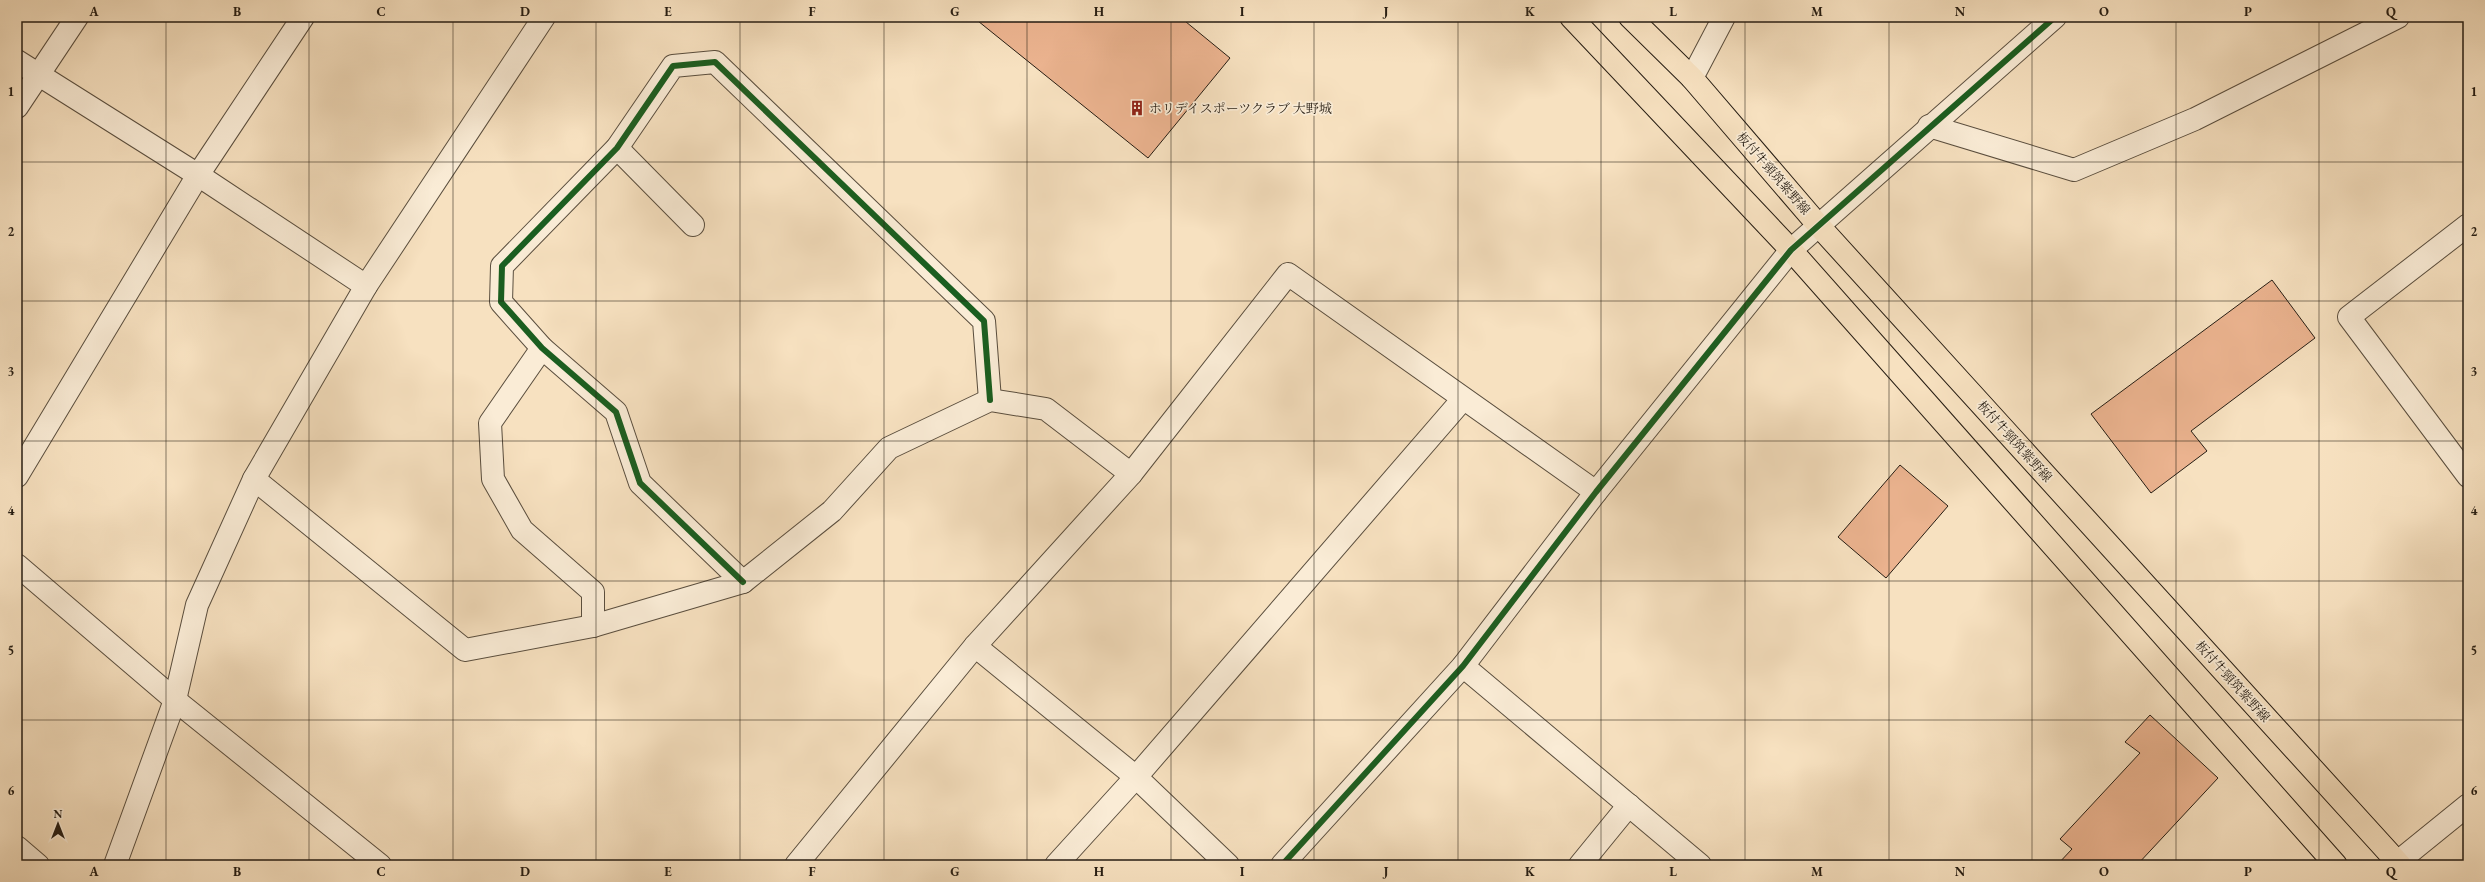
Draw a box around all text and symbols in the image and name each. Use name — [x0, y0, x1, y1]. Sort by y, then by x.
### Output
text: A — [88, 3, 99, 20]
text: B — [233, 3, 241, 20]
text: C — [376, 3, 386, 20]
text: D — [520, 3, 530, 20]
text: E — [664, 3, 672, 20]
text: F — [808, 3, 816, 20]
text: G — [950, 3, 960, 20]
text: H — [1094, 3, 1105, 20]
text: I — [1240, 3, 1245, 20]
text: J — [1382, 3, 1389, 20]
text: K — [1525, 3, 1536, 20]
text: L — [1669, 3, 1677, 20]
text: M — [1811, 3, 1823, 20]
text: N — [1955, 3, 1966, 20]
text: O — [2099, 3, 2109, 20]
text: P — [2244, 3, 2252, 20]
text: Q — [2386, 3, 2398, 20]
text: 1 — [8, 83, 15, 100]
text: 1 — [2471, 83, 2478, 100]
building icon: ホリデイスポーツクラブ 大野城 — [1128, 99, 1146, 117]
place label: ホリデイスポーツクラブ 大野城 — [1149, 100, 1332, 117]
street label: 板付牛頸筑紫野線 — [1733, 129, 1814, 218]
text: 2 — [8, 223, 15, 240]
text: 2 — [2471, 223, 2478, 240]
text: 3 — [8, 363, 15, 380]
text: 3 — [2471, 363, 2478, 380]
street label: 板付牛頸筑紫野線 — [1974, 397, 2056, 486]
text: 4 — [8, 502, 15, 519]
text: 4 — [2471, 502, 2478, 519]
street label: 板付牛頸筑紫野線 — [2192, 637, 2274, 726]
text: 5 — [8, 642, 14, 659]
text: 5 — [2471, 642, 2477, 659]
text: 6 — [8, 782, 15, 799]
text: 6 — [2471, 782, 2478, 799]
north arrow — [38, 804, 78, 844]
text: N — [54, 807, 63, 821]
text: A — [88, 863, 99, 880]
text: B — [233, 863, 241, 880]
text: C — [376, 863, 386, 880]
text: D — [520, 863, 530, 880]
text: E — [664, 863, 672, 880]
text: F — [808, 863, 816, 880]
text: G — [950, 863, 960, 880]
text: H — [1094, 863, 1105, 880]
text: I — [1240, 863, 1245, 880]
text: J — [1382, 863, 1389, 880]
text: K — [1525, 863, 1536, 880]
text: L — [1669, 863, 1677, 880]
text: M — [1811, 863, 1823, 880]
text: N — [1955, 863, 1966, 880]
text: O — [2099, 863, 2109, 880]
text: P — [2244, 863, 2252, 880]
text: Q — [2386, 863, 2398, 880]

